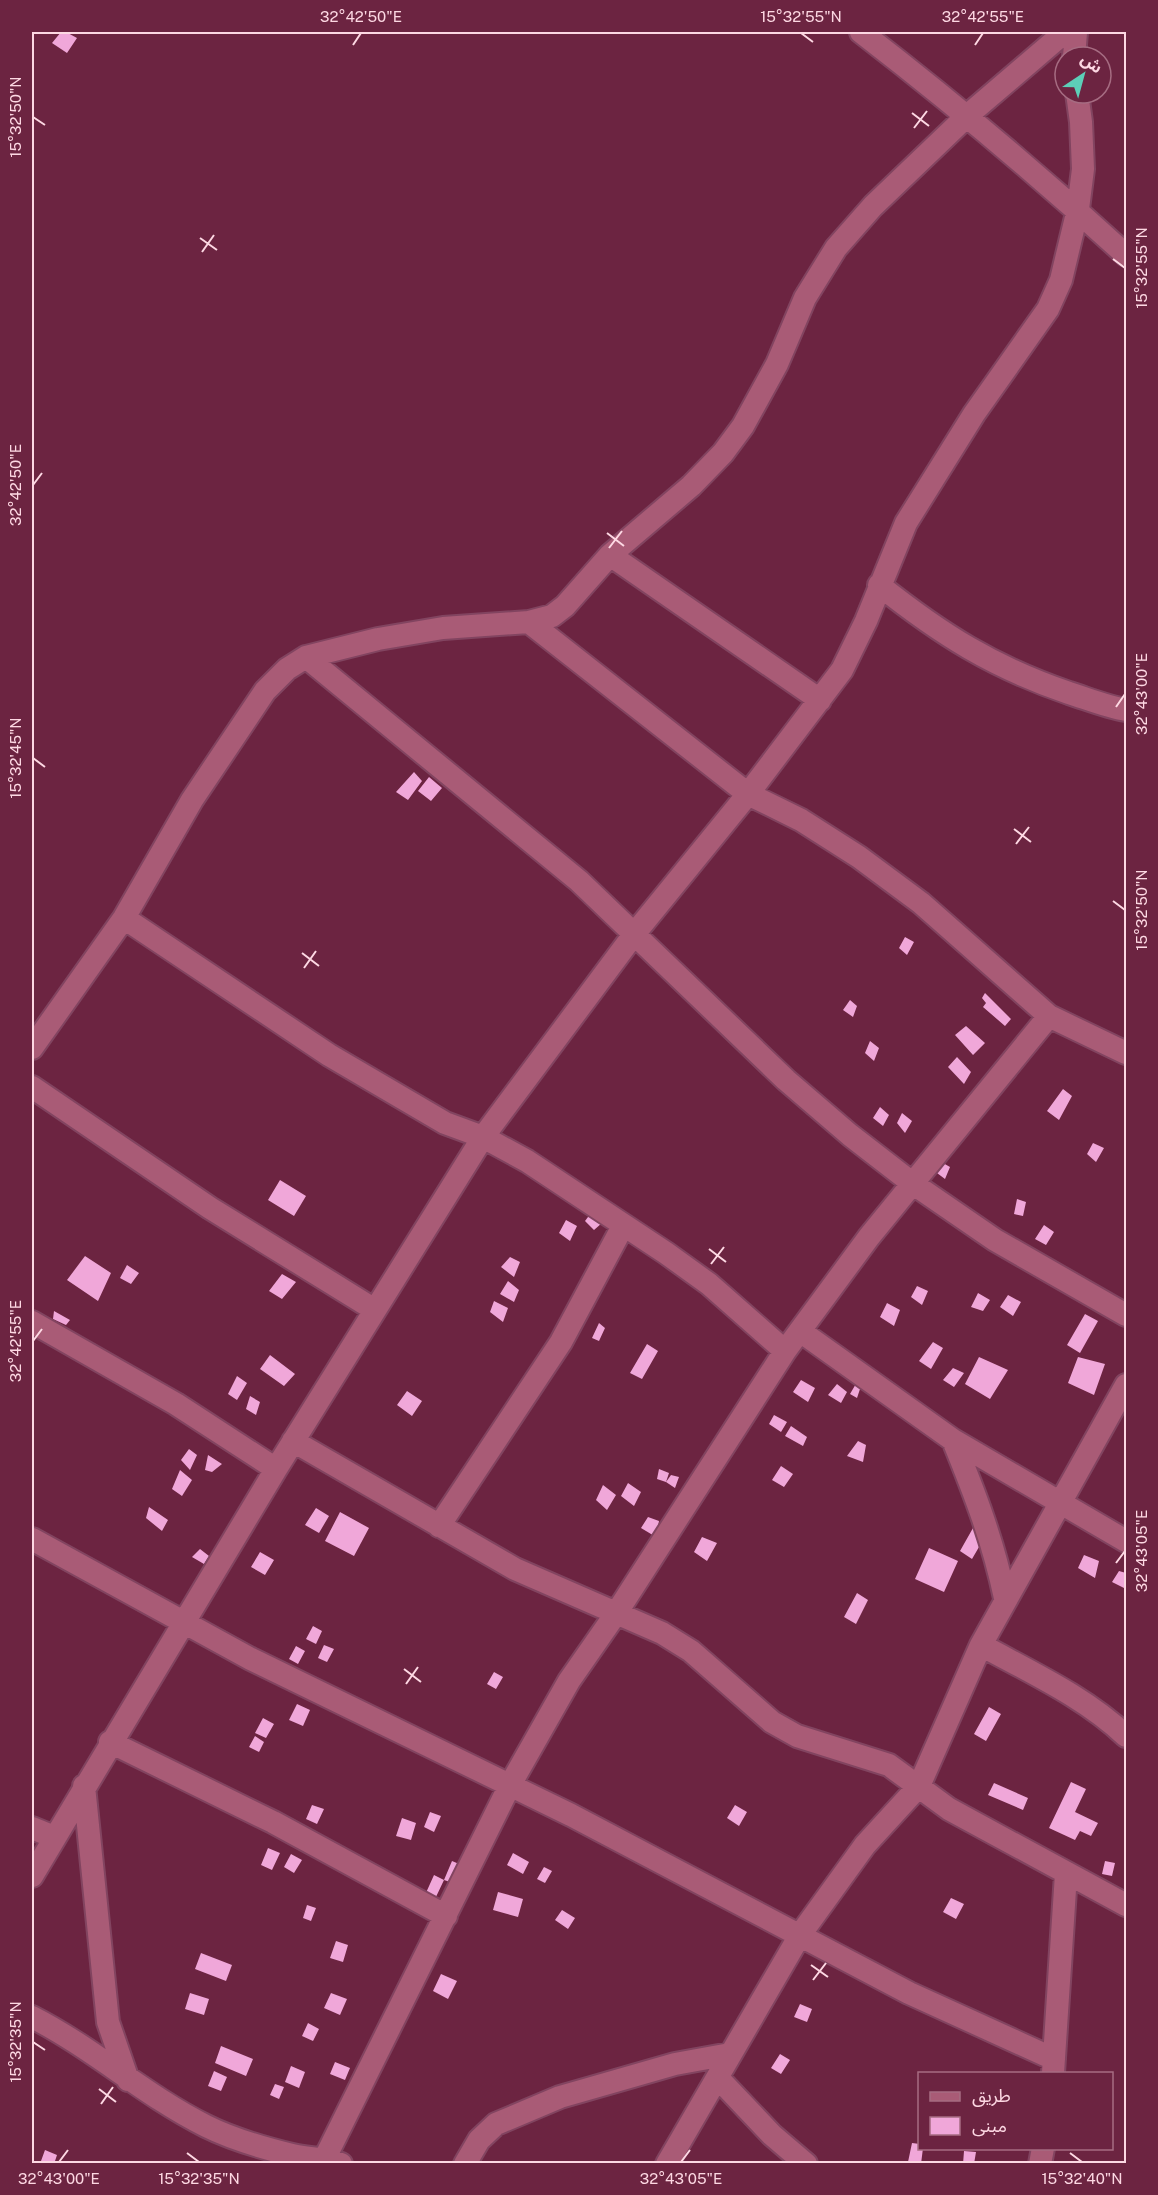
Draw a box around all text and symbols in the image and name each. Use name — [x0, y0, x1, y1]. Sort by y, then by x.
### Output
text: 32°42'50"E — [320, 8, 402, 25]
text: 15°32'55"N — [760, 8, 842, 25]
text: 32°42'55"E — [942, 8, 1024, 25]
north arrow — [1053, 45, 1113, 105]
text: ش — [1077, 49, 1106, 77]
text: 15°32'50"N — [7, 76, 24, 158]
text: 15°32'55"N — [1133, 227, 1150, 309]
text: 32°42'50"E — [7, 444, 24, 526]
text: 32°43'00"E — [1133, 653, 1150, 735]
text: 15°32'45"N — [7, 717, 24, 799]
text: 15°32'50"N — [1133, 869, 1150, 951]
text: 32°42'55"E — [7, 1300, 24, 1382]
text: 32°43'05"E — [1133, 1510, 1150, 1592]
text: 15°32'35"N — [7, 2001, 24, 2083]
legend — [918, 2072, 1113, 2150]
text: طريق — [972, 2085, 1011, 2107]
text: مبنى — [972, 2115, 1007, 2137]
text: 32°43'00"E — [18, 2170, 100, 2187]
text: 15°32'35"N — [158, 2170, 240, 2187]
text: 32°43'05"E — [640, 2170, 722, 2187]
text: 15°32'40"N — [1041, 2170, 1123, 2187]

